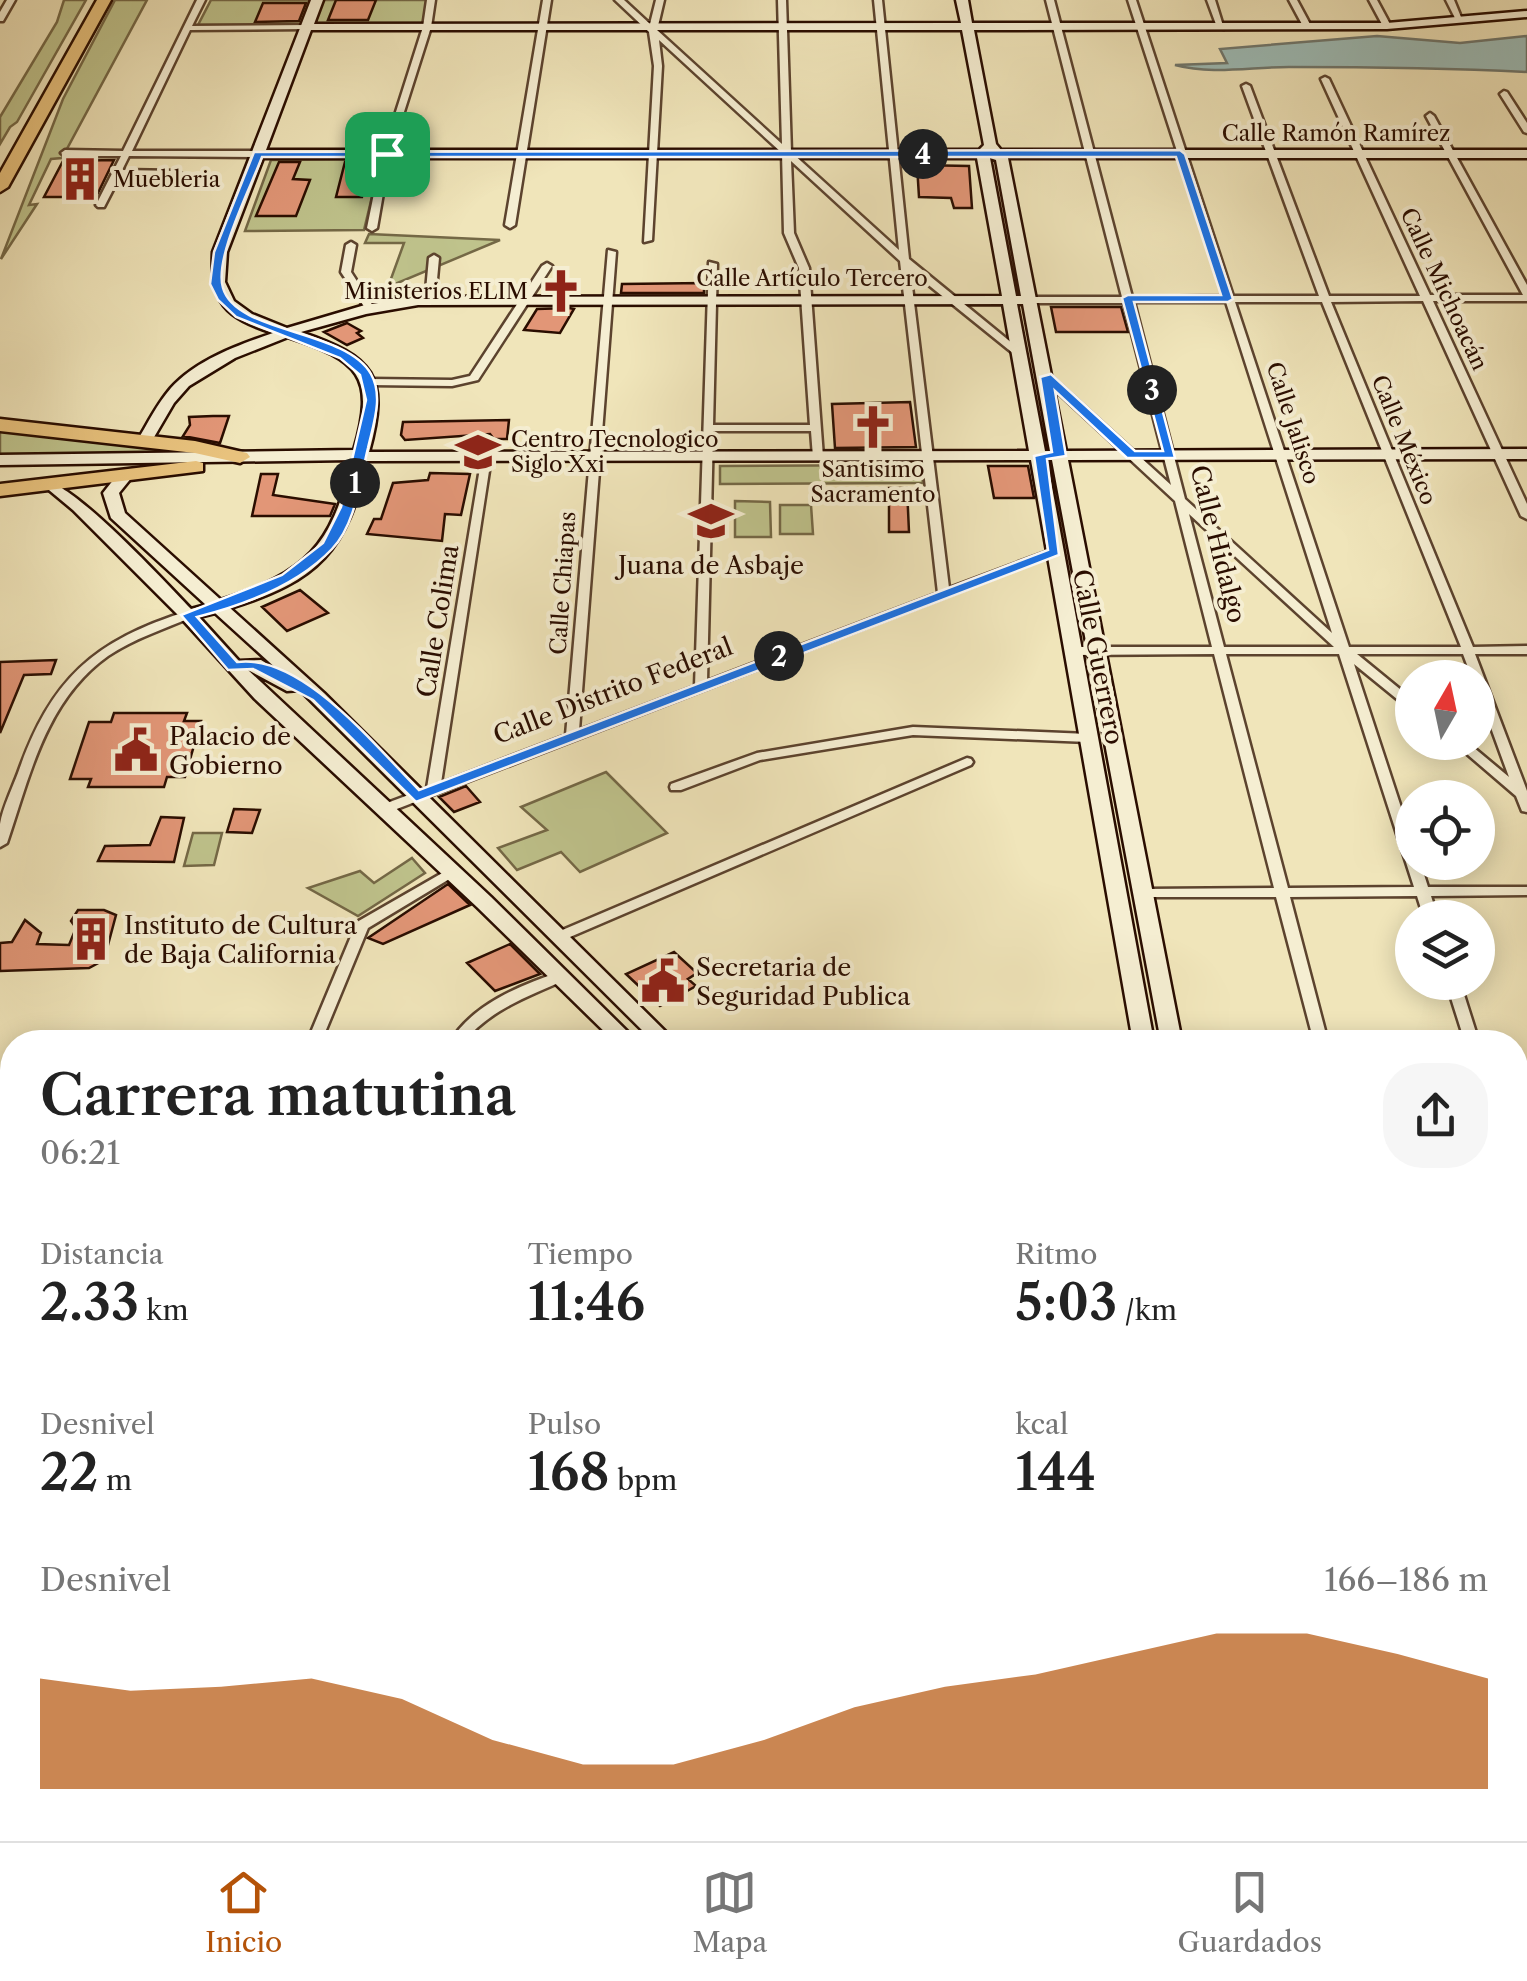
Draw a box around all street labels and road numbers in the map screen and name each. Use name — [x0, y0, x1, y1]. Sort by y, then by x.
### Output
street label: Calle Ramón Ramírez — [1222, 120, 1450, 147]
street label: Calle Michoacán — [1395, 204, 1494, 375]
street label: Calle Artículo Tercero — [696, 265, 928, 292]
street label: Calle Jalisco — [1261, 359, 1325, 487]
street label: Calle México — [1366, 371, 1442, 509]
street label: Calle Hidalgo — [1183, 462, 1253, 626]
street label: Calle Chiapas — [545, 510, 581, 656]
street label: Calle Colima — [411, 542, 465, 700]
street label: Calle Guerrero — [1066, 567, 1130, 747]
street label: Calle Distrito Federal — [489, 631, 737, 751]

